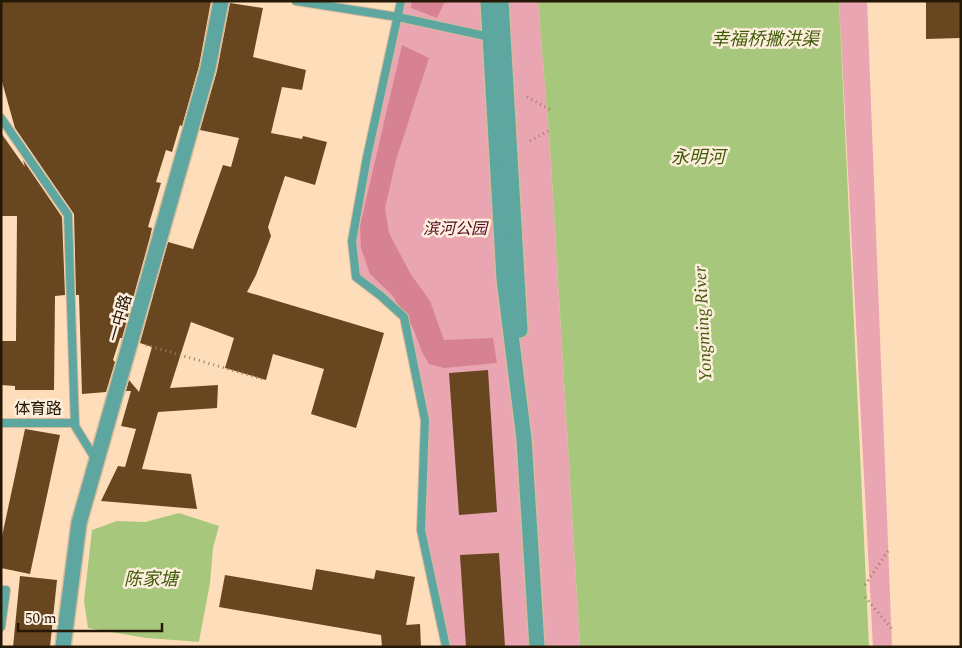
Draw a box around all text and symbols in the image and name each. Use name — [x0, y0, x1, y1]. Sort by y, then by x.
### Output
water label: 幸福桥撇洪渠 — [711, 26, 822, 53]
water label: 永明河 — [671, 144, 728, 171]
park label: 滨河公园 — [423, 217, 489, 241]
water label: Yongming River — [686, 265, 720, 383]
street label: 一中路 — [102, 292, 138, 344]
street label: 体育路 — [14, 397, 62, 421]
water label: 陈家塘 — [124, 566, 181, 593]
scale bar — [18, 600, 161, 632]
text: 50 m — [25, 607, 57, 630]

